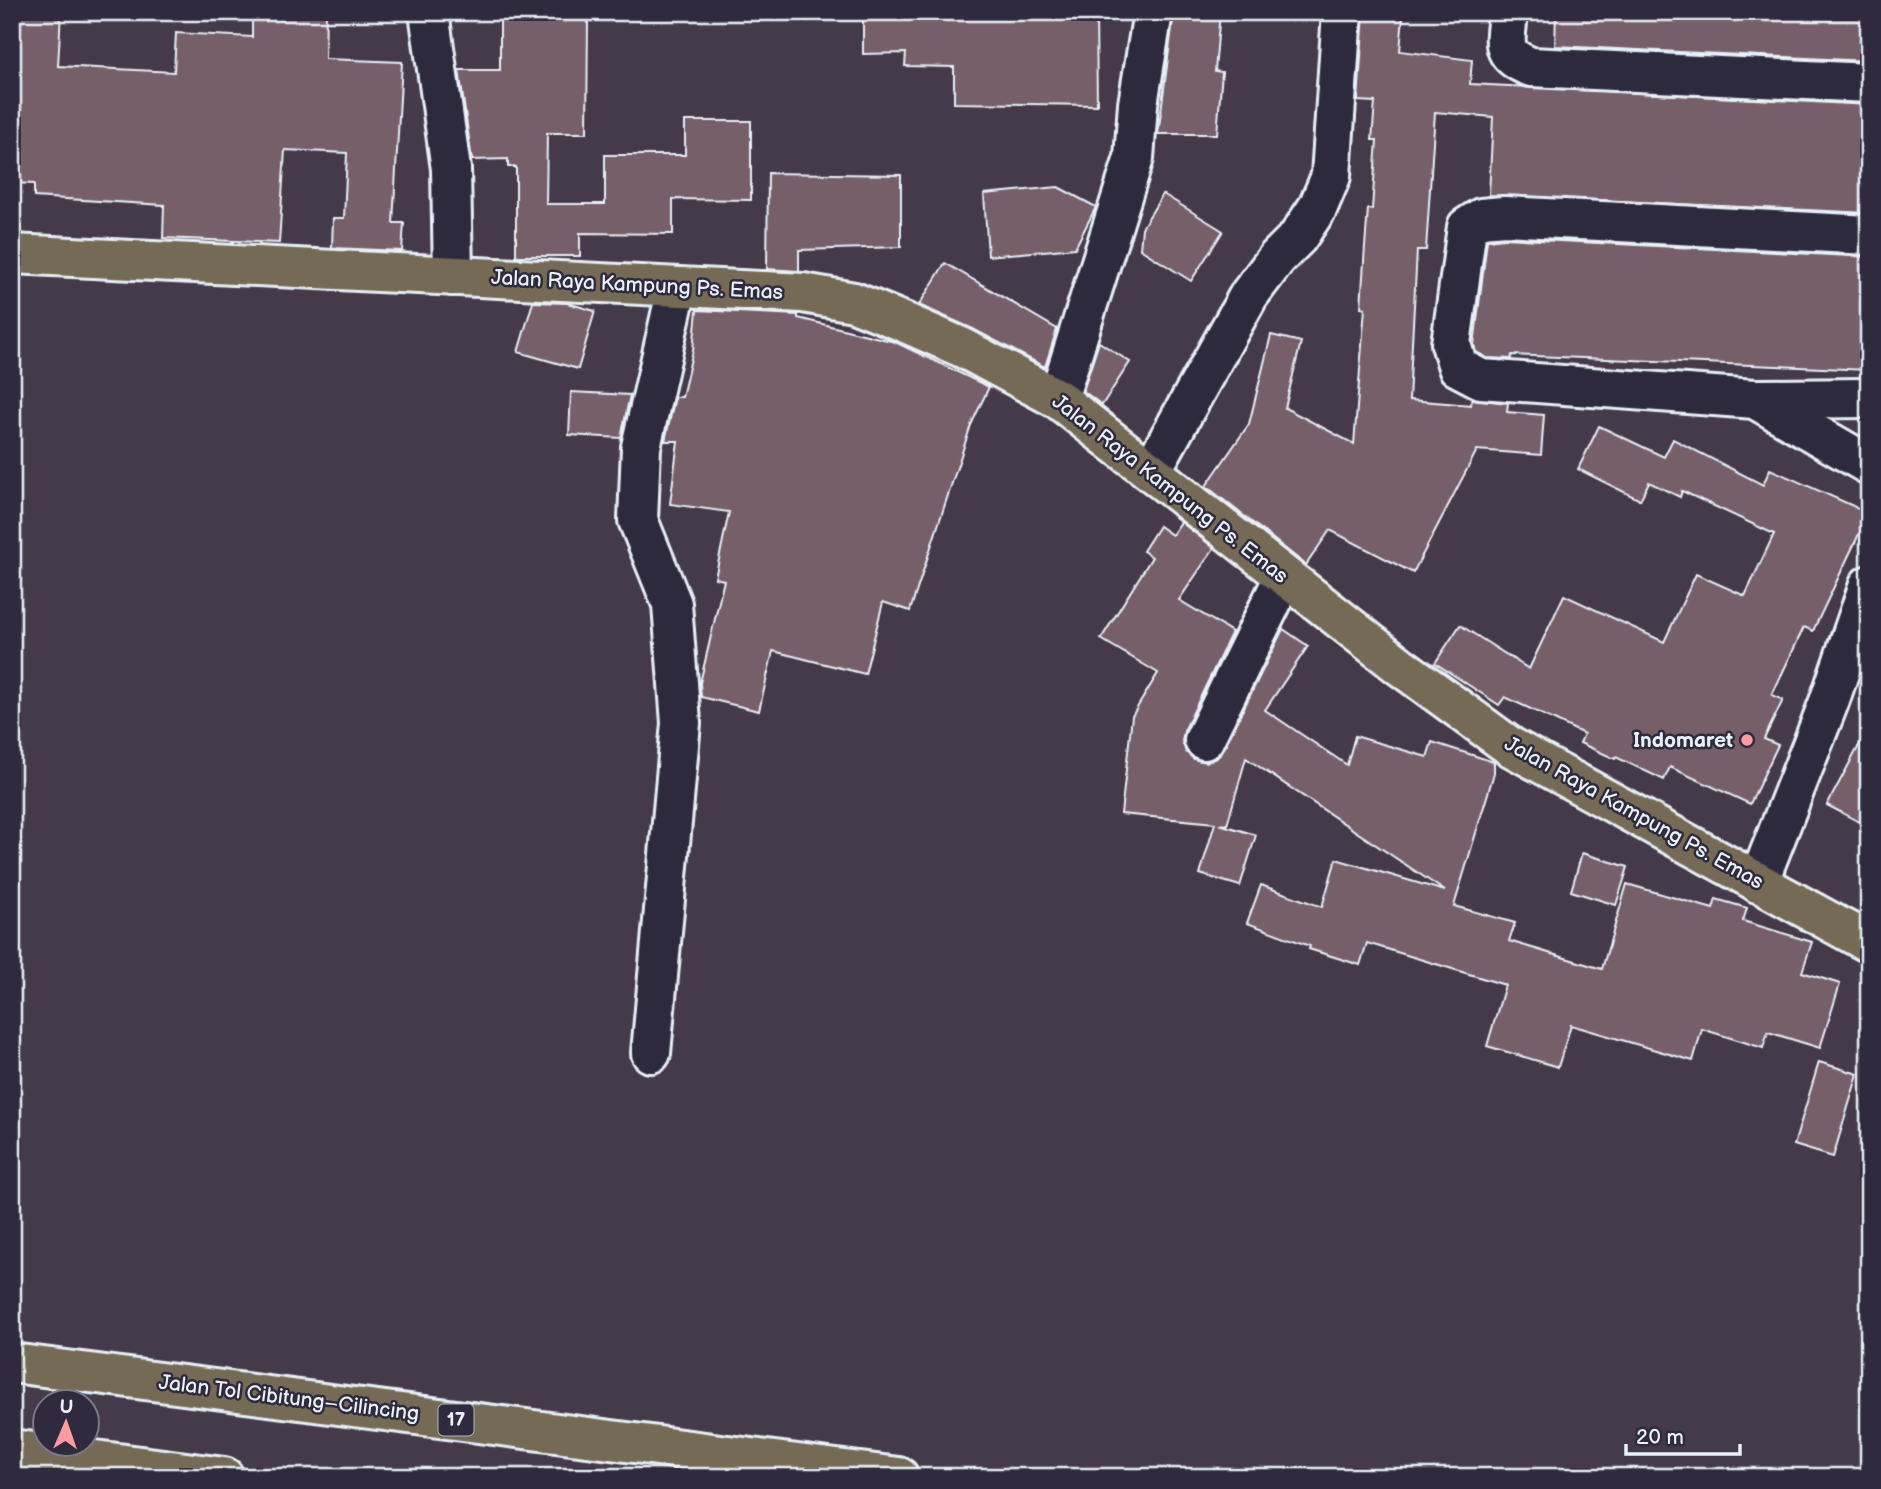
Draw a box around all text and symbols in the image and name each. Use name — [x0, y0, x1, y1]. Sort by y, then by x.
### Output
street label: Jalan Raya Kampung Ps. Emas — [490, 265, 784, 305]
street label: Jalan Raya Kampung Ps. Emas — [1047, 389, 1293, 589]
place label: Indomaret — [1633, 728, 1733, 753]
street label: Jalan Raya Kampung Ps. Emas — [1500, 731, 1768, 895]
marker: Indomaret — [1739, 732, 1755, 748]
street label: Jalan Tol Cibitung–Cilincing — [157, 1370, 421, 1426]
north arrow — [32, 1388, 102, 1458]
text: U — [59, 1396, 74, 1419]
road number: 17 — [438, 1404, 474, 1436]
scale bar — [1626, 1412, 1739, 1456]
text: 20 m — [1636, 1425, 1684, 1450]

